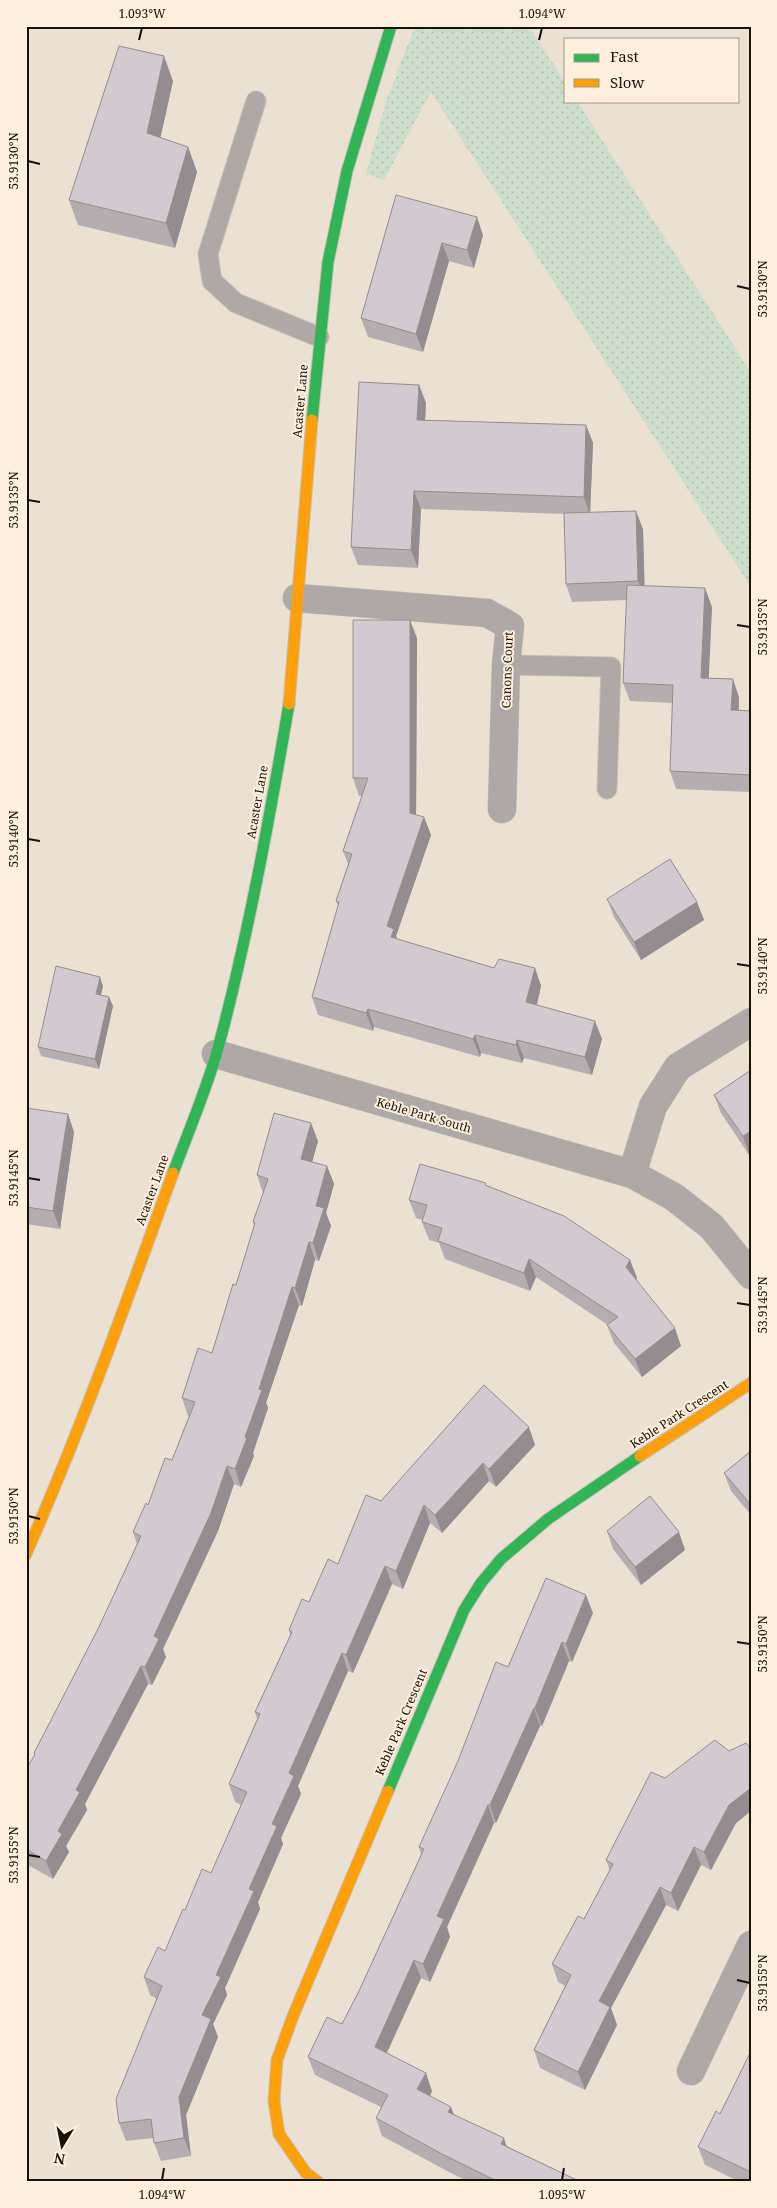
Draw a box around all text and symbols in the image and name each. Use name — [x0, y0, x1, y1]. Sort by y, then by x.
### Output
text: 1.093°W — [118, 5, 166, 22]
text: 1.094°W — [518, 5, 566, 22]
legend — [564, 38, 740, 102]
text: Fast — [610, 46, 639, 66]
text: Slow — [610, 72, 644, 92]
text: 53.9130°N — [5, 132, 22, 190]
text: 53.9130°N — [754, 260, 771, 318]
street label: Acaster Lane — [288, 363, 312, 439]
text: 53.9135°N — [5, 471, 22, 529]
text: 53.9135°N — [754, 598, 771, 656]
street label: Canons Court — [497, 631, 517, 709]
street label: Acaster Lane — [242, 764, 272, 840]
text: 53.9140°N — [5, 810, 22, 868]
text: 53.9140°N — [754, 937, 771, 995]
street label: Keble Park South — [375, 1093, 474, 1137]
text: 53.9145°N — [5, 1149, 22, 1207]
street label: Acaster Lane — [131, 1152, 173, 1228]
text: 53.9145°N — [754, 1276, 771, 1334]
street label: Keble Park Crescent — [627, 1376, 731, 1452]
text: 53.9150°N — [5, 1487, 22, 1545]
text: 53.9150°N — [754, 1615, 771, 1673]
street label: Keble Park Crescent — [371, 1666, 431, 1778]
text: 53.9155°N — [5, 1826, 22, 1884]
text: 53.9155°N — [754, 1954, 771, 2012]
north arrow — [38, 2120, 88, 2170]
text: N — [53, 2149, 67, 2170]
text: 1.094°W — [138, 2186, 186, 2203]
text: 1.095°W — [538, 2186, 586, 2203]

